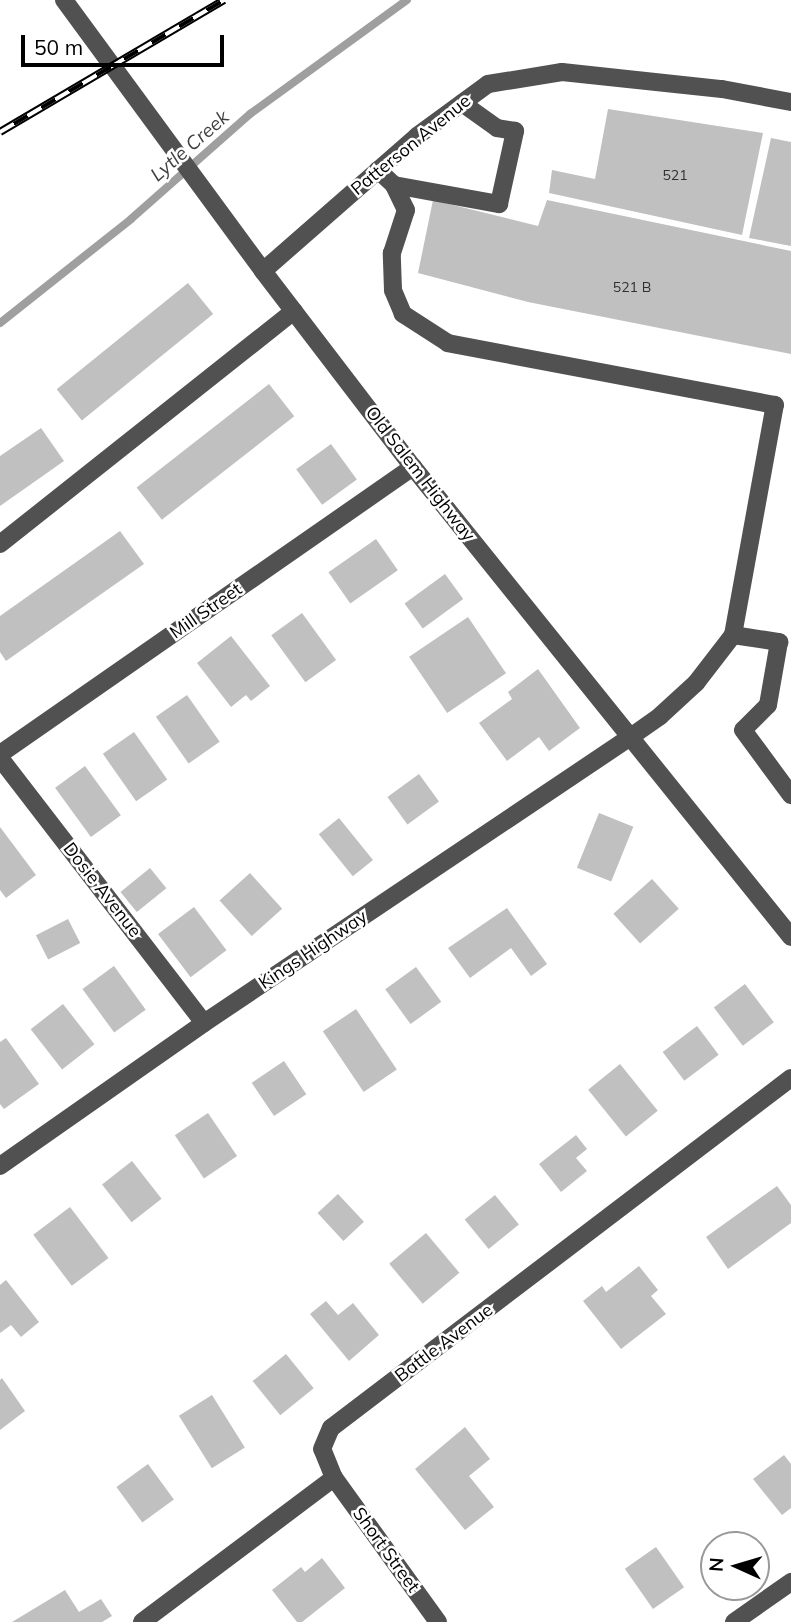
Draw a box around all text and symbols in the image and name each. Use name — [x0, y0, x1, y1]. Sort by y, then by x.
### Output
scale bar — [24, 21, 228, 65]
text: 50 m — [34, 34, 83, 60]
street label: Patterson Avenue — [347, 90, 475, 200]
water label: Lytle Creek — [146, 106, 234, 186]
house number: 521 — [662, 167, 688, 183]
house number: 521 B — [613, 279, 651, 295]
street label: Old Salem Highway — [361, 402, 479, 546]
street label: Mill Street — [166, 578, 246, 644]
street label: Dosie Avenue — [58, 838, 146, 942]
street label: Kings Highway — [255, 906, 371, 994]
street label: Battle Avenue — [391, 1299, 497, 1387]
street label: Short Street — [348, 1503, 424, 1597]
north arrow — [700, 1531, 770, 1601]
text: N — [704, 1557, 729, 1573]

